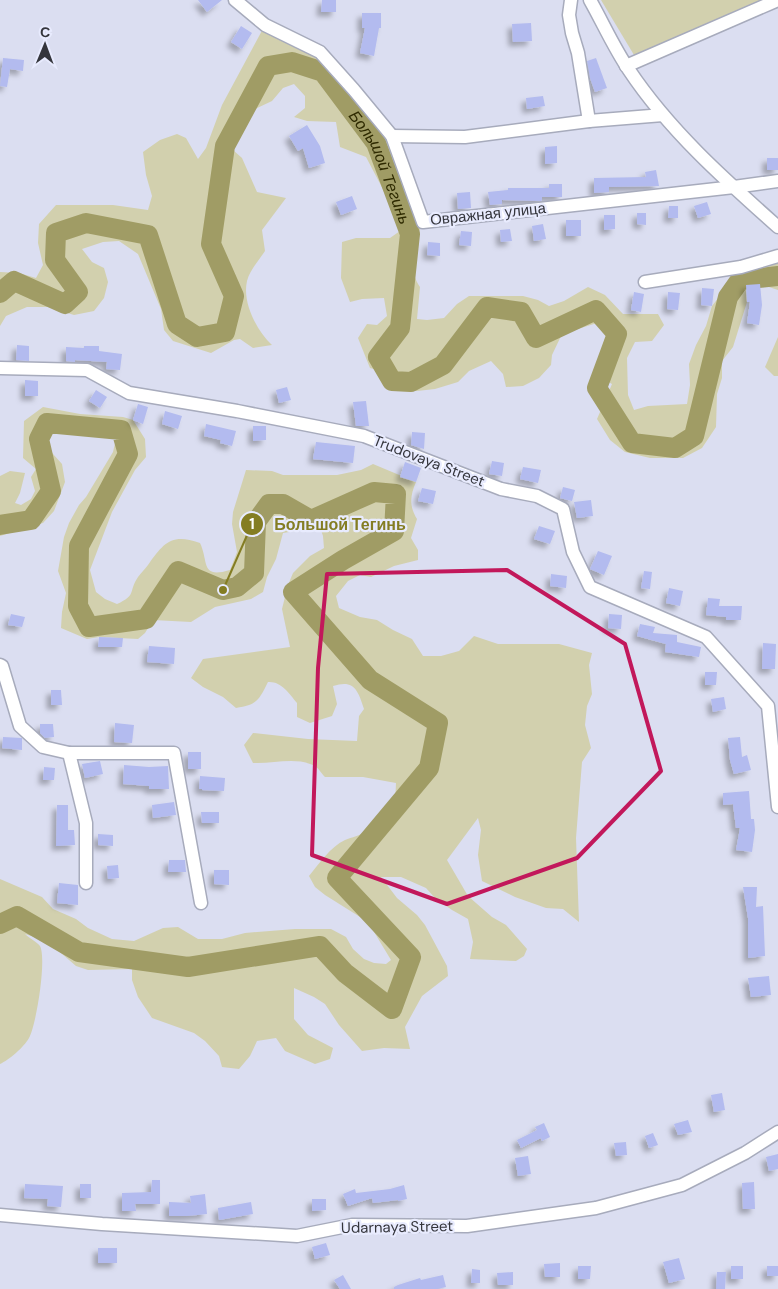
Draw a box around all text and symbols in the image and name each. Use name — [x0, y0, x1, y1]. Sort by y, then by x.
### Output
north arrow — [20, 20, 70, 70]
text: С — [40, 23, 50, 41]
water label: Большой Тегинь — [345, 106, 416, 227]
street label: Овражная улица — [429, 198, 548, 230]
street label: Trudovaya Street — [371, 431, 488, 491]
callout: Большой Тегинь — [240, 508, 416, 539]
text: 1 — [249, 514, 255, 534]
text: Большой Тегинь — [274, 514, 406, 535]
street label: Udarnaya Street — [341, 1216, 453, 1238]

